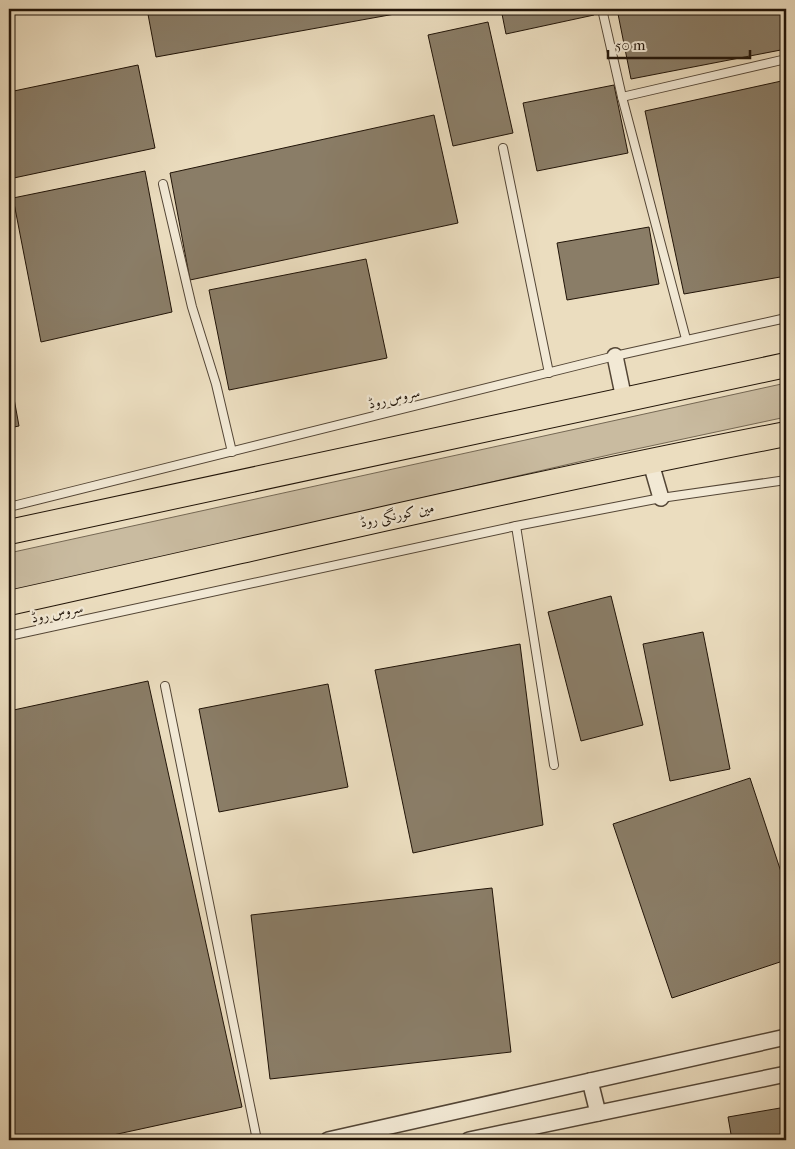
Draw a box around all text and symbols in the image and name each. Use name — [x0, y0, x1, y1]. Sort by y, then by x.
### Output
scale bar — [608, 28, 750, 60]
text: 50 m — [615, 36, 646, 54]
street label: سروس روڈ — [366, 383, 422, 414]
street label: مین کورنگی روڈ — [358, 499, 436, 532]
street label: سروس روڈ — [30, 599, 85, 628]

